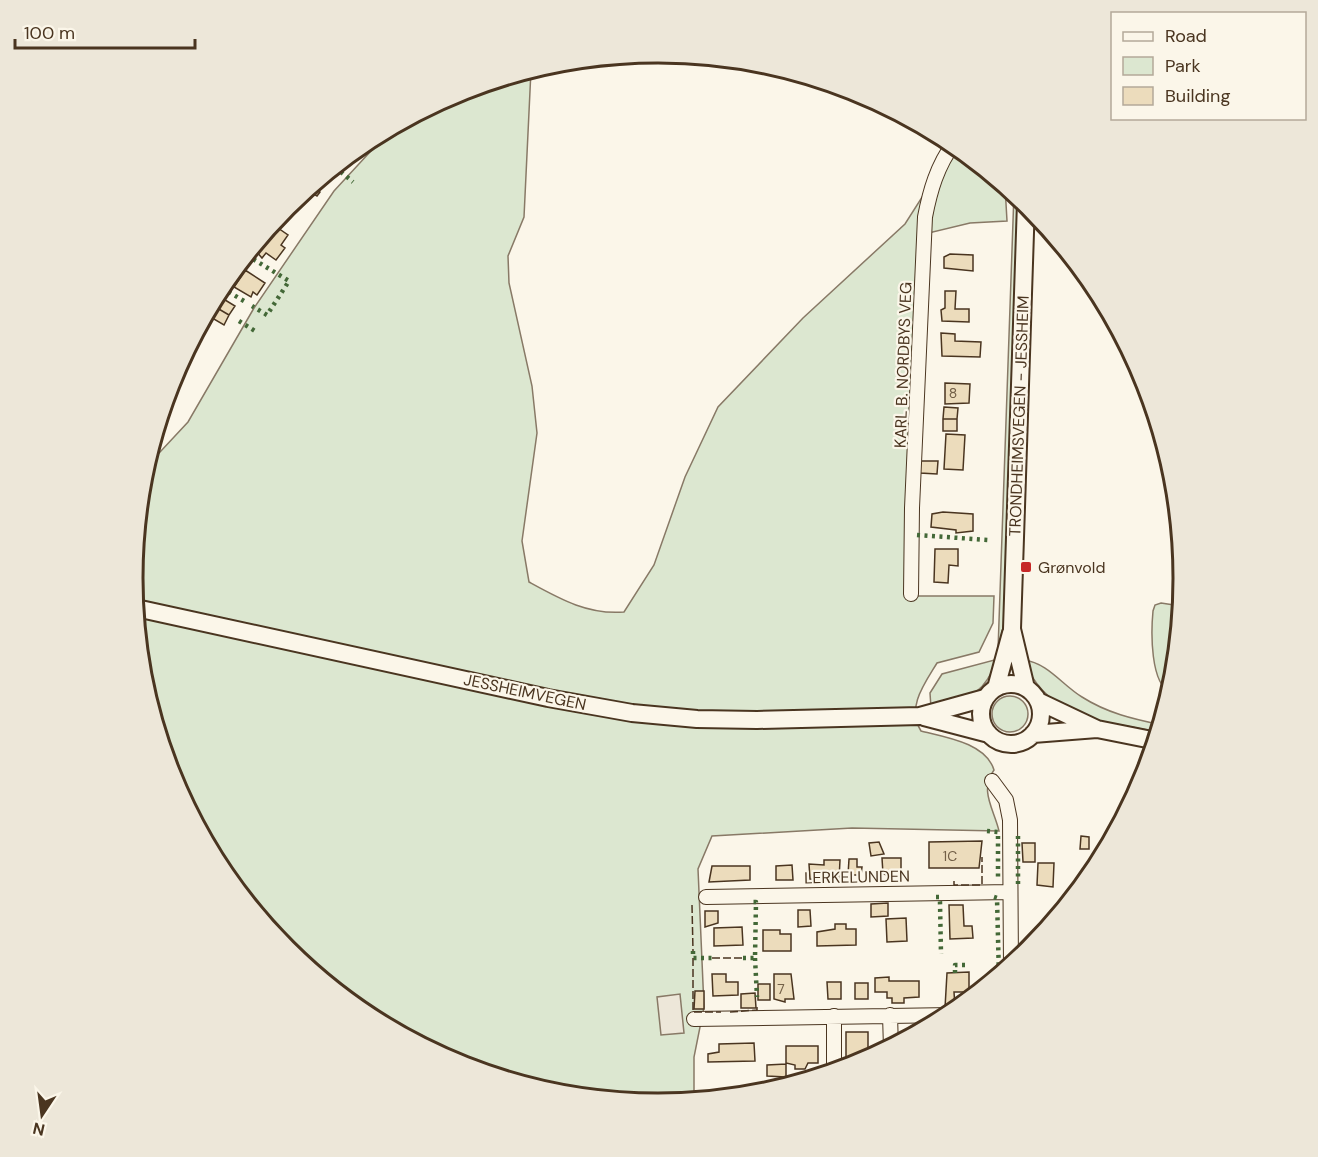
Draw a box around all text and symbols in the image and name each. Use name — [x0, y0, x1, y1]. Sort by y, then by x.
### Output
scale bar — [15, 12, 195, 50]
legend — [1111, 12, 1306, 120]
text: 100 m — [24, 21, 75, 45]
text: Road — [1165, 24, 1207, 48]
text: Park — [1165, 54, 1201, 78]
text: Building — [1165, 84, 1230, 108]
street label: KARL B. NORDBYS VEG — [890, 281, 916, 449]
street label: TRONDHEIMSVEGEN - JESSHEIM — [1004, 295, 1034, 537]
house number: 8 — [949, 384, 957, 402]
place label: Grønvold — [1038, 557, 1105, 578]
marker: Grønvold — [1019, 560, 1033, 574]
street label: JESSHEIMVEGEN — [462, 669, 588, 715]
house number: 1C — [943, 847, 957, 865]
street label: LERKELUNDEN — [804, 866, 910, 888]
house number: 7 — [777, 980, 785, 998]
north arrow — [12, 1085, 72, 1145]
text: N — [31, 1118, 47, 1141]

